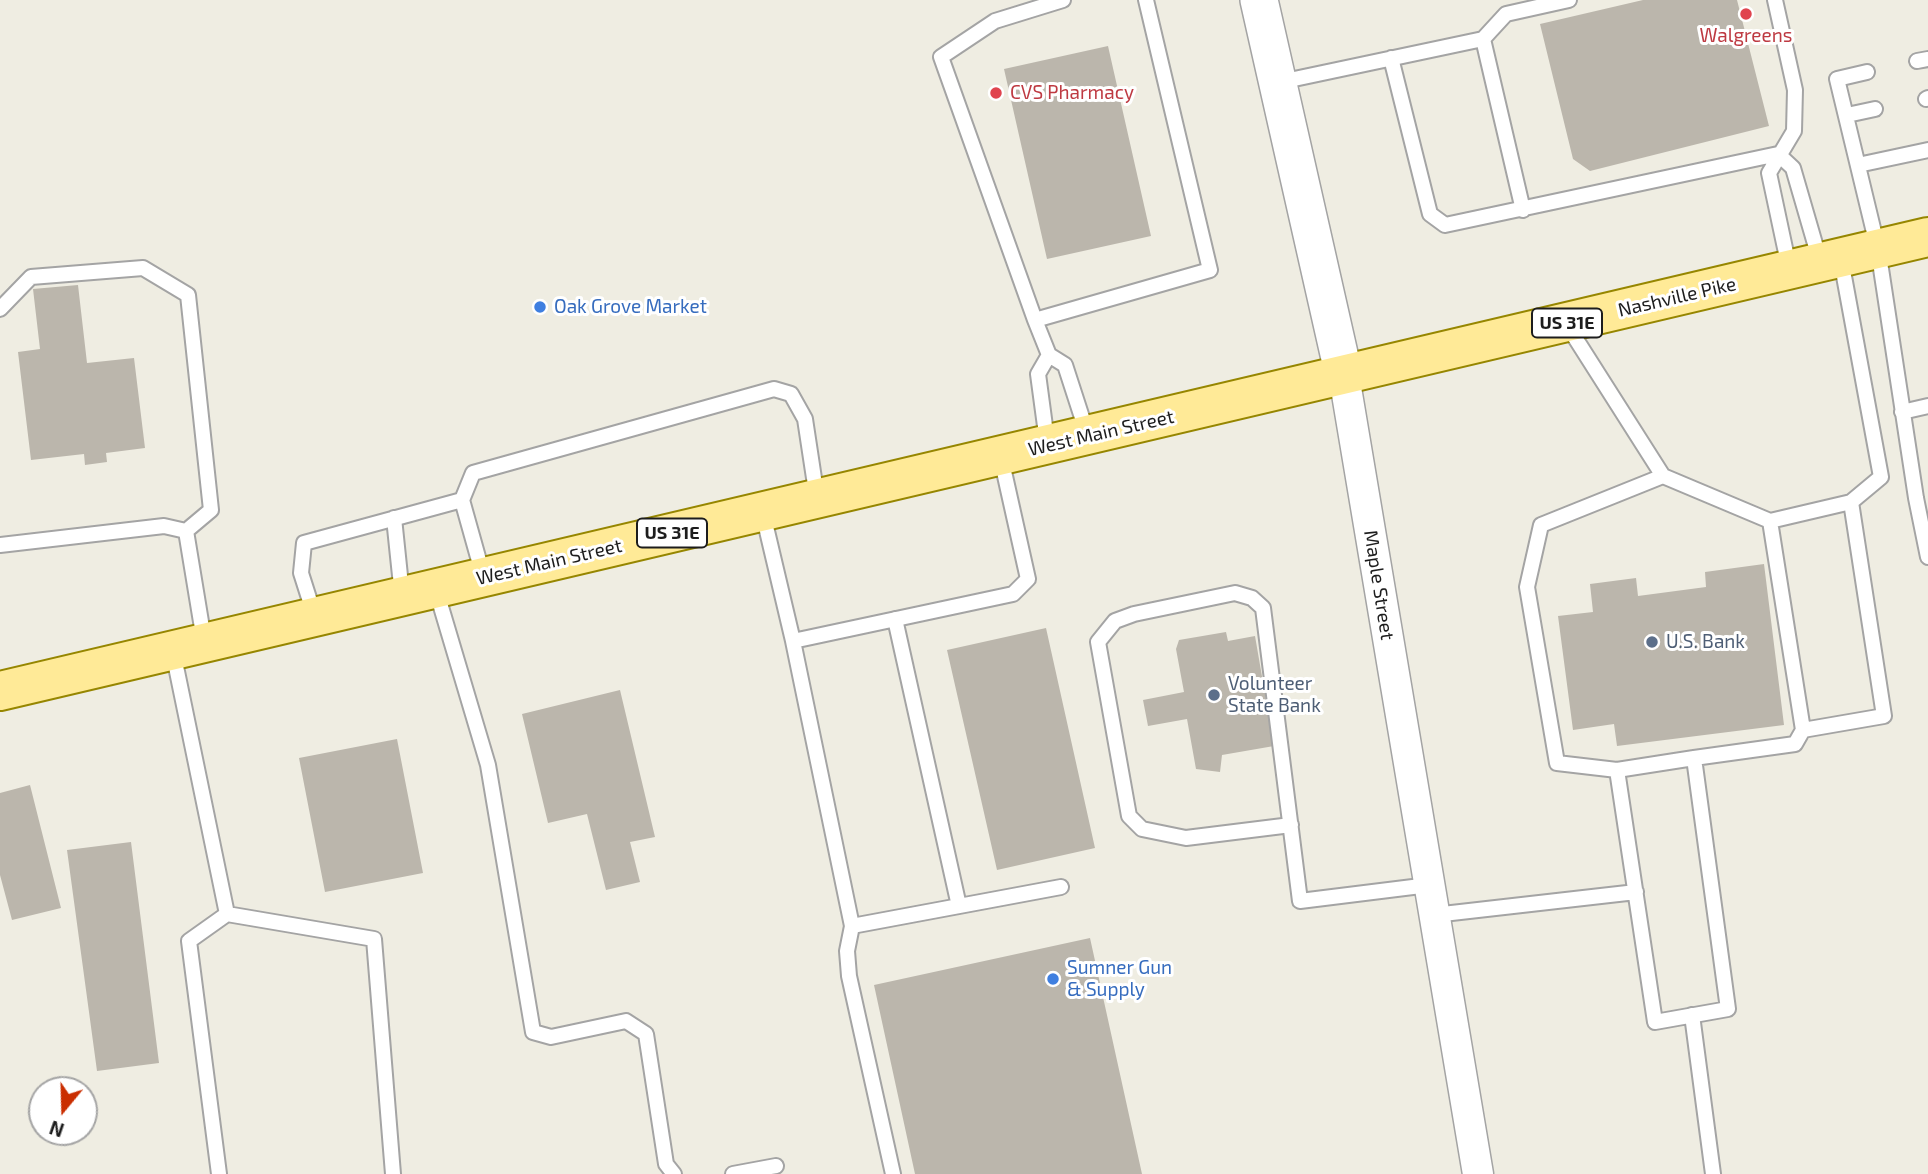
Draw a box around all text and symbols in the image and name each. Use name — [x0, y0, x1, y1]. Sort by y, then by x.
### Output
marker: Walgreens — [1738, 6, 1754, 22]
place label: Walgreens — [1700, 25, 1792, 47]
place label: CVS Pharmacy — [1010, 82, 1134, 104]
marker: CVS Pharmacy — [988, 85, 1004, 101]
street label: Nashville Pike — [1616, 272, 1738, 322]
place label: Oak Grove Market — [554, 296, 707, 318]
marker: Oak Grove Market — [532, 299, 548, 315]
road number: US 31E — [1532, 309, 1602, 338]
street label: West Main Street — [1026, 405, 1176, 461]
road number: US 31E — [637, 518, 707, 548]
street label: Maple Street — [1359, 528, 1399, 642]
street label: West Main Street — [474, 534, 624, 590]
place label: U.S. Bank — [1666, 631, 1745, 653]
marker: U.S. Bank — [1644, 634, 1660, 650]
place label: Volunteer State Bank — [1228, 673, 1321, 717]
marker: Volunteer State Bank — [1206, 687, 1222, 703]
place label: Sumner Gun & Supply — [1067, 957, 1172, 1001]
marker: Sumner Gun & Supply — [1045, 971, 1061, 987]
north arrow — [28, 1076, 98, 1146]
text: N — [46, 1116, 67, 1143]

